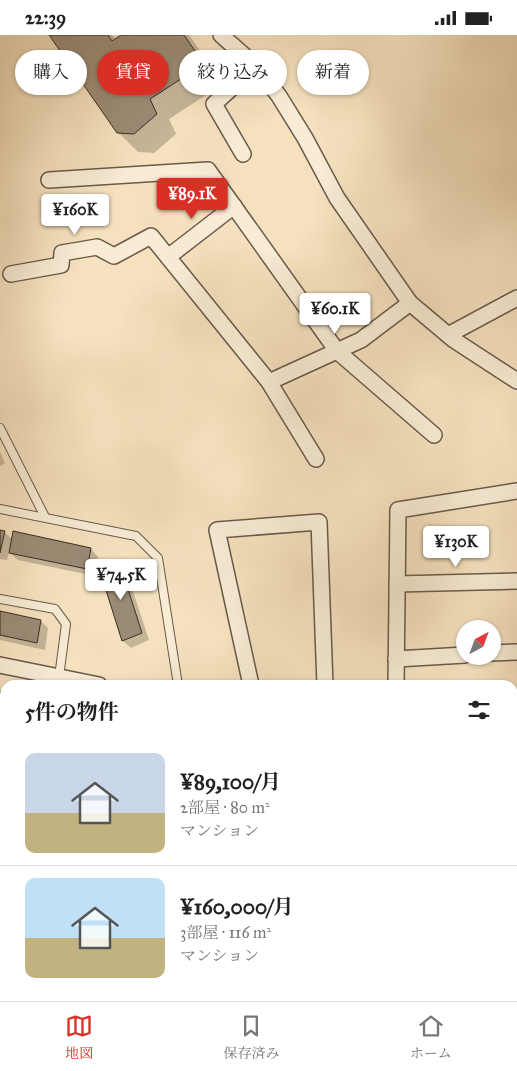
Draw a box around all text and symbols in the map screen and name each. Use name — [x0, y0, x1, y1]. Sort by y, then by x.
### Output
text: 22:39 — [25, 6, 66, 29]
chip: 購入 — [15, 50, 87, 95]
chip: 賃貸 — [97, 50, 169, 95]
chip: 絞り込み — [179, 50, 287, 95]
chip: 新着 — [297, 50, 369, 95]
pin: ¥89.1K — [151, 177, 233, 220]
text: ¥89.1K — [168, 184, 216, 203]
pin: ¥160K — [40, 193, 110, 236]
text: ¥160K — [52, 200, 98, 219]
pin: ¥60.1K — [294, 293, 376, 335]
text: ¥60.1K — [310, 299, 360, 318]
pin: ¥130K — [421, 525, 491, 568]
text: ¥130K — [434, 532, 478, 551]
pin: ¥74.5K — [80, 559, 162, 601]
text: ¥74.5K — [96, 565, 146, 584]
north arrow — [456, 620, 501, 665]
map controls — [456, 620, 501, 665]
icon: filters — [465, 696, 493, 724]
text: 5件の物件 — [25, 699, 119, 725]
text: ¥89,100/月 — [180, 769, 281, 795]
icon: home — [65, 773, 125, 833]
text: 2部屋 · 80 m² — [180, 798, 270, 817]
text: マンション — [180, 821, 259, 840]
text: ¥160,000/月 — [180, 894, 294, 920]
icon: home — [65, 898, 125, 958]
text: 3部屋 · 116 m² — [180, 923, 271, 942]
text: マンション — [180, 946, 259, 965]
tab: 地図 — [65, 1012, 93, 1062]
tab: 保存済み — [223, 1012, 279, 1062]
tab: ホーム — [410, 1012, 452, 1062]

